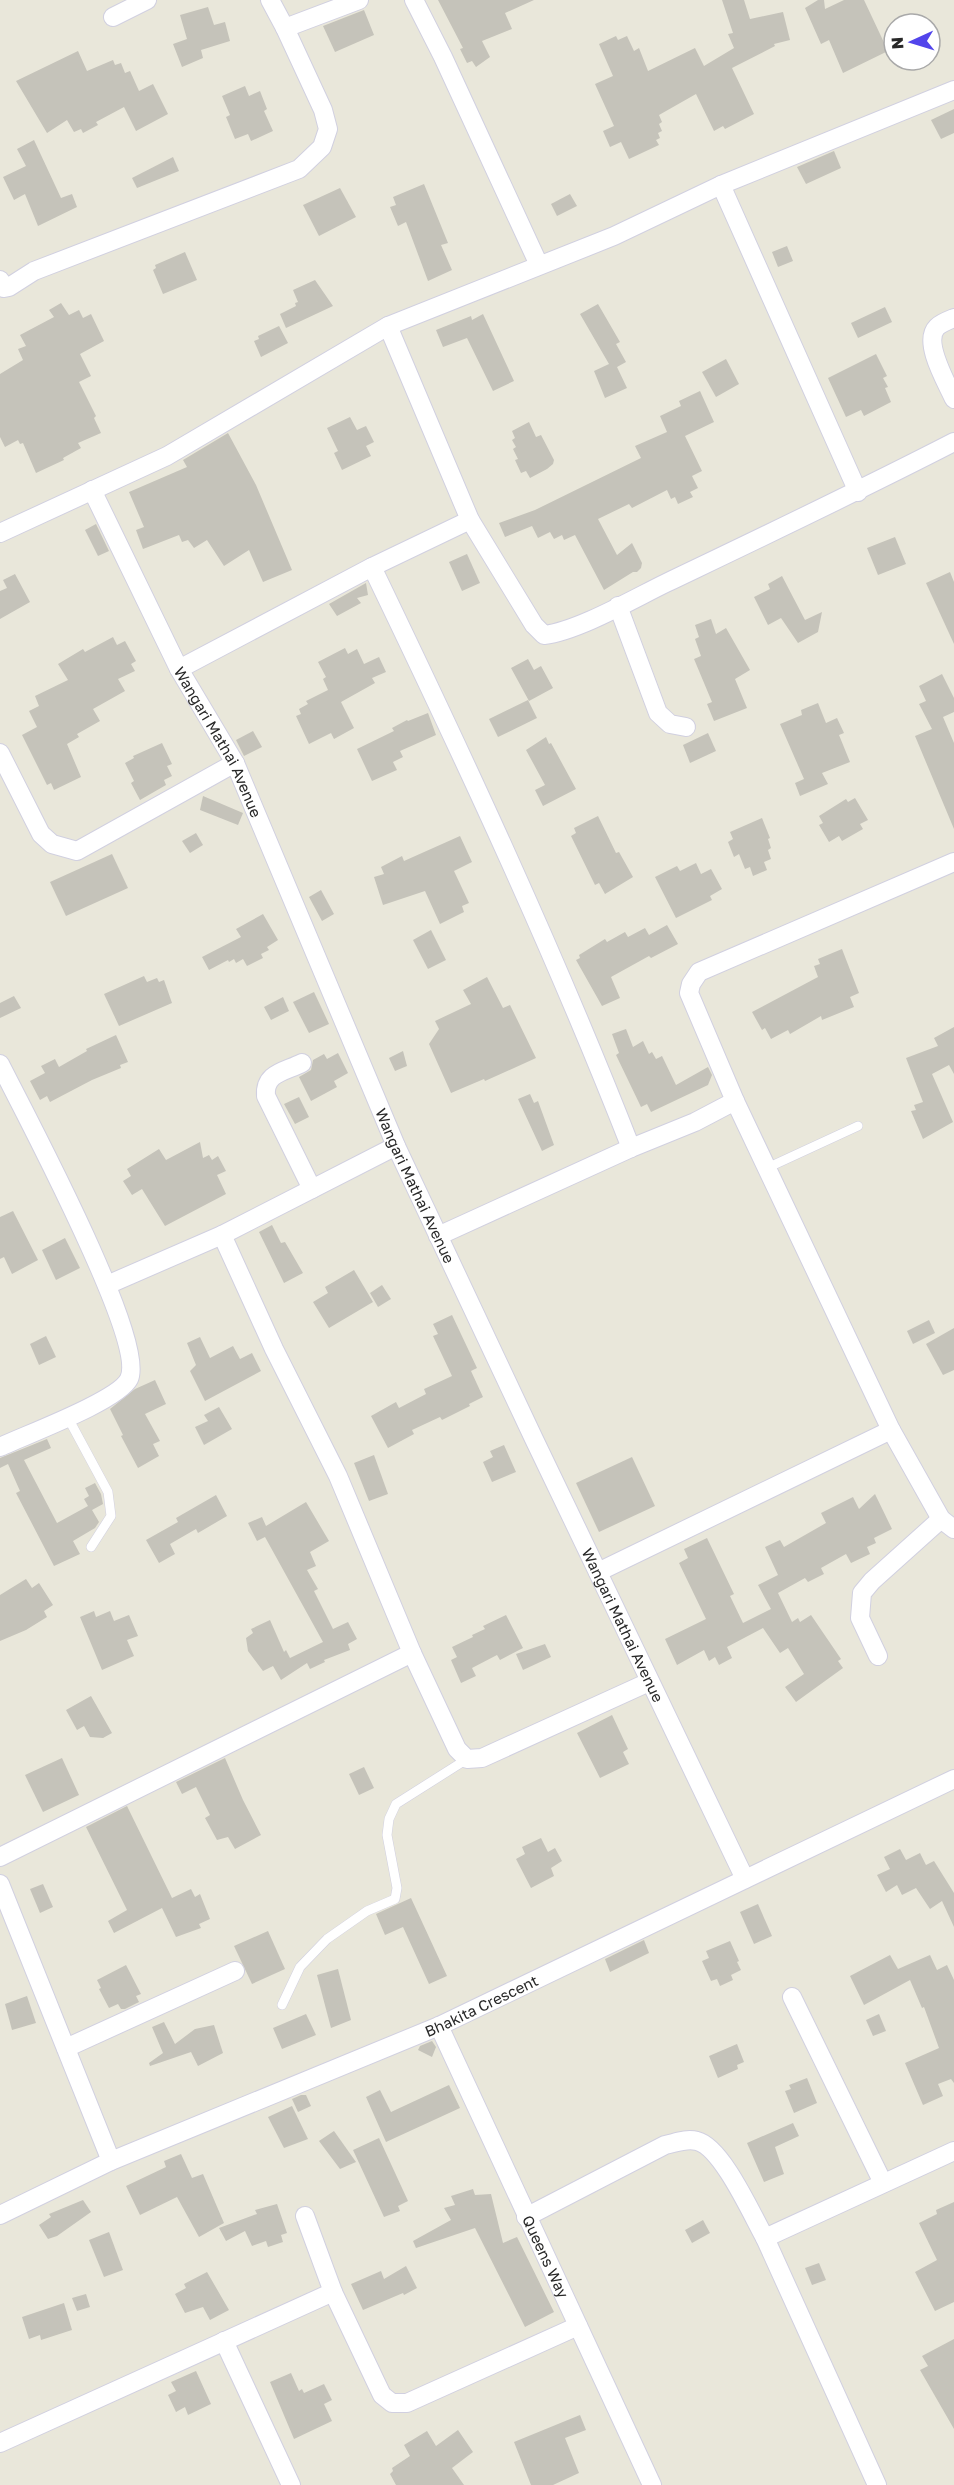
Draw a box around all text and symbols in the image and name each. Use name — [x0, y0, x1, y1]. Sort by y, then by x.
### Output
north arrow — [882, 12, 942, 72]
text: N — [887, 36, 907, 50]
street label: Wangari Mathai Avenue — [171, 663, 266, 820]
street label: Wangari Mathai Avenue — [372, 1105, 459, 1266]
street label: Wangari Mathai Avenue — [579, 1545, 668, 1705]
street label: Bhakita Crescent — [422, 1971, 541, 2040]
street label: Queens Way — [519, 2212, 573, 2301]

